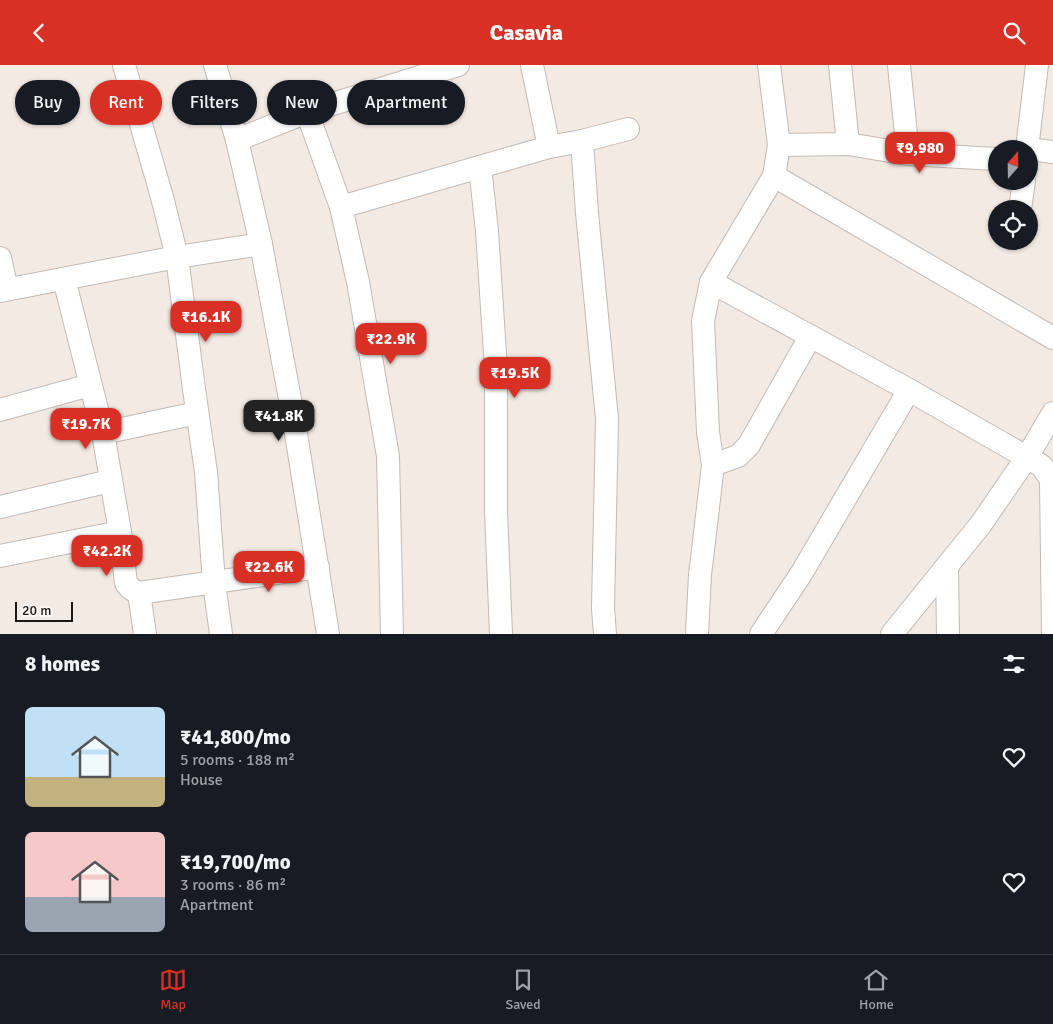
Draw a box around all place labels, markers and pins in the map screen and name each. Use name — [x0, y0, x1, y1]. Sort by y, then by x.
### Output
pin: ₹9,980 — [879, 131, 961, 174]
pin: ₹16.1K — [165, 301, 247, 343]
pin: ₹22.9K — [350, 323, 432, 365]
pin: ₹19.5K — [474, 357, 556, 399]
pin: ₹41.8K — [238, 399, 320, 442]
pin: ₹19.7K — [45, 407, 127, 450]
pin: ₹42.2K — [66, 535, 148, 577]
pin: ₹22.6K — [228, 551, 310, 593]

